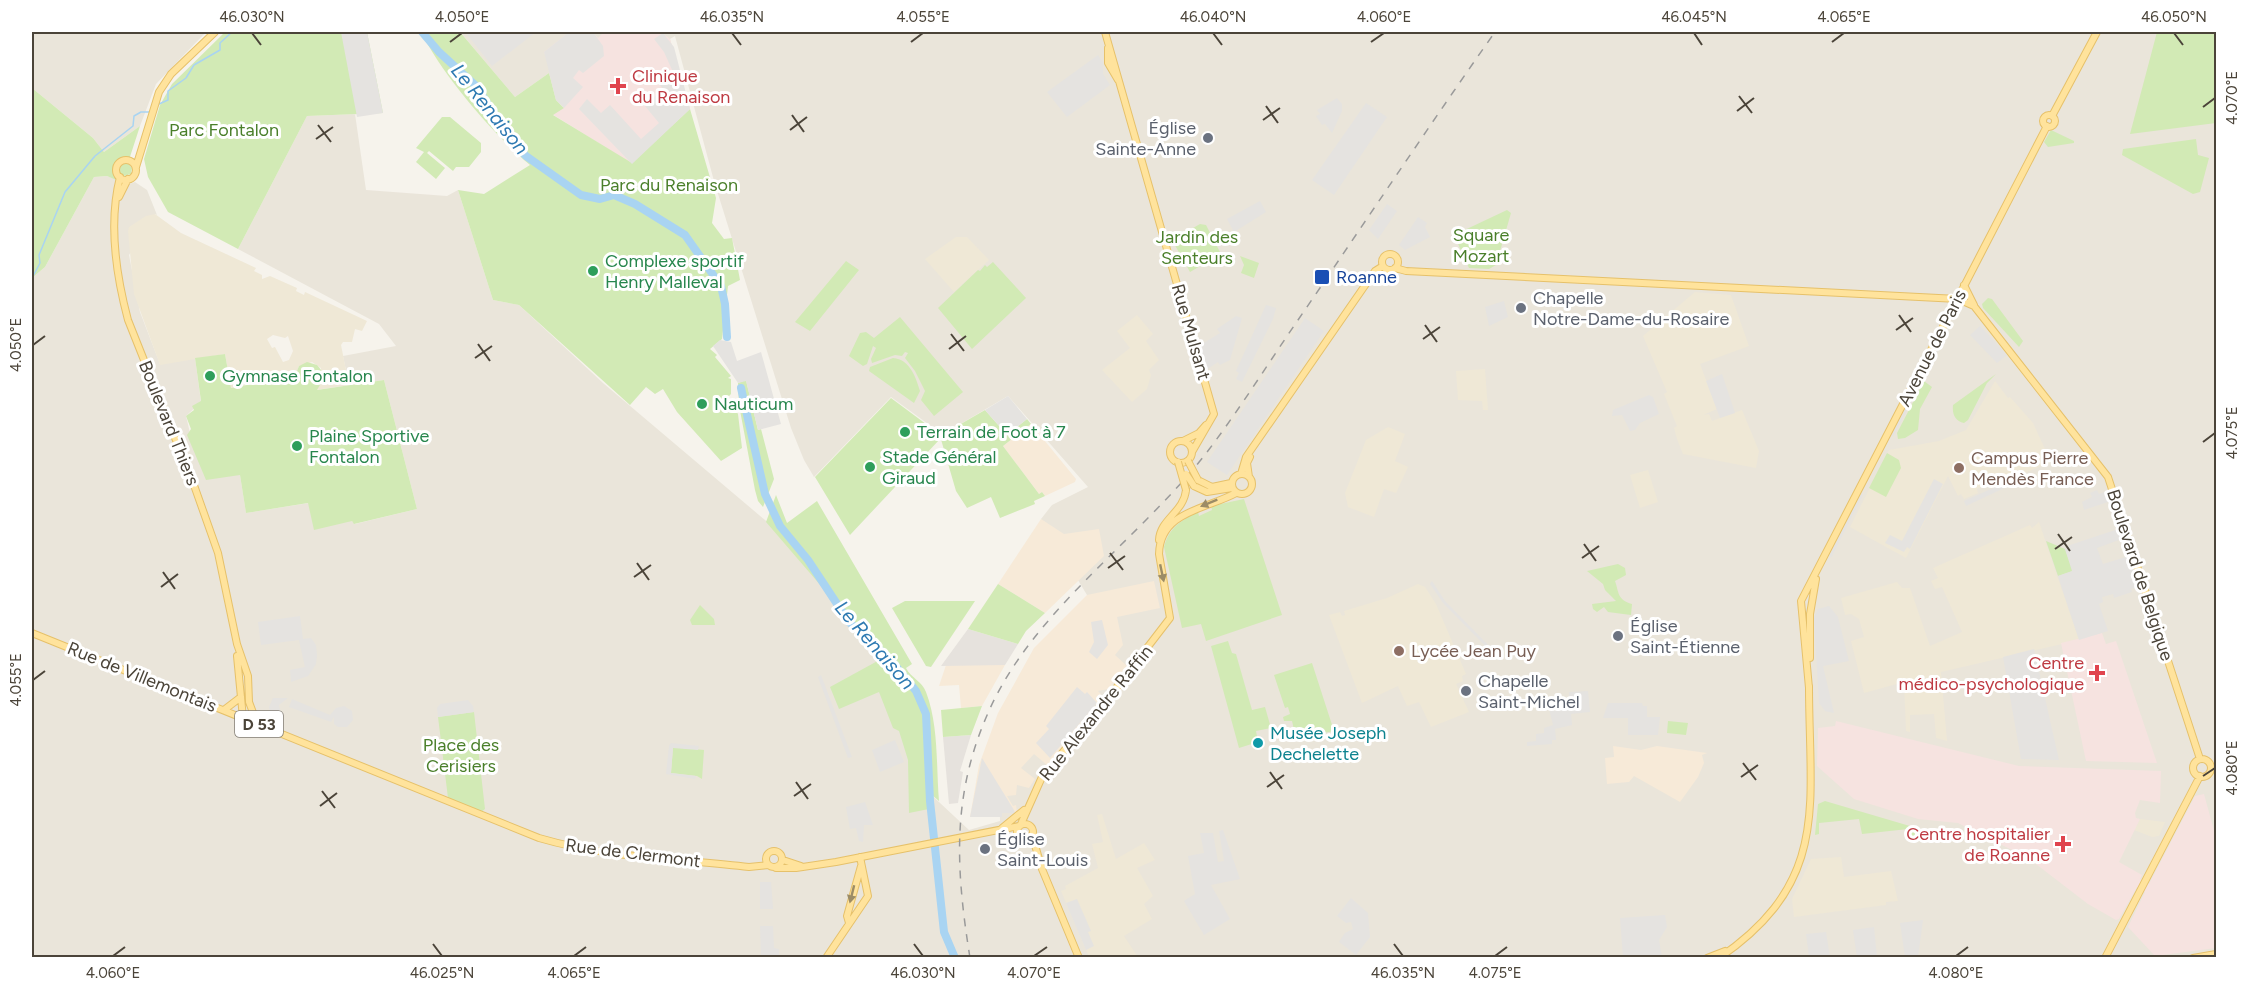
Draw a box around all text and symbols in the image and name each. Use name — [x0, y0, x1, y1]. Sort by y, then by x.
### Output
text: 46.030°N — [219, 8, 285, 26]
text: 4.050°E — [435, 8, 489, 26]
text: 46.035°N — [700, 8, 764, 26]
text: 4.055°E — [896, 8, 950, 26]
text: 46.040°N — [1180, 8, 1246, 26]
text: 4.060°E — [1357, 8, 1411, 26]
text: 46.045°N — [1661, 8, 1727, 26]
text: 4.065°E — [1817, 8, 1871, 26]
text: 46.050°N — [2141, 8, 2207, 26]
water label: Le Renaison — [446, 59, 534, 159]
place label: Clinique du Renaison — [632, 65, 730, 108]
text: 4.070°E — [2223, 71, 2241, 125]
marker: Clinique du Renaison — [609, 77, 627, 95]
place label: Église Sainte-Anne — [1095, 117, 1196, 160]
park label: Parc Fontalon — [169, 119, 279, 141]
marker: Église Sainte-Anne — [1201, 131, 1215, 145]
park label: Parc du Renaison — [600, 174, 738, 196]
park label: Square Mozart — [1453, 224, 1509, 267]
park label: Jardin des Senteurs — [1156, 226, 1238, 269]
place label: Complexe sportif Henry Malleval — [605, 250, 744, 293]
marker: Complexe sportif Henry Malleval — [586, 264, 600, 278]
place label: Roanne — [1336, 266, 1397, 288]
marker: Roanne — [1313, 268, 1331, 286]
street label: Rue Mulsant — [1167, 281, 1215, 383]
street label: Avenue de Paris — [1893, 286, 1971, 410]
place label: Chapelle Notre-Dame-du-Rosaire — [1533, 287, 1729, 330]
marker: Chapelle Notre-Dame-du-Rosaire — [1514, 301, 1528, 315]
text: 4.050°E — [7, 318, 25, 372]
street label: Boulevard Thiers — [134, 357, 204, 489]
place label: Gymnase Fontalon — [222, 365, 373, 387]
marker: Gymnase Fontalon — [203, 369, 217, 383]
place label: Nauticum — [714, 393, 793, 415]
marker: Nauticum — [695, 397, 709, 411]
text: 4.075°E — [2223, 406, 2241, 460]
place label: Terrain de Foot à 7 — [917, 421, 1066, 443]
place label: Plaine Sportive Fontalon — [309, 425, 429, 468]
marker: Terrain de Foot à 7 — [898, 425, 912, 439]
marker: Plaine Sportive Fontalon — [290, 439, 304, 453]
place label: Stade Général Giraud — [882, 446, 996, 489]
place label: Campus Pierre Mendès France — [1971, 447, 2094, 490]
marker: Stade Général Giraud — [863, 460, 877, 474]
marker: Campus Pierre Mendès France — [1952, 461, 1966, 475]
street label: Boulevard de Belgique — [2102, 486, 2178, 664]
one-way arrow — [1199, 499, 1217, 509]
one-way arrow — [1158, 563, 1168, 582]
water label: Le Renaison — [830, 596, 920, 694]
place label: Église Saint-Étienne — [1630, 615, 1740, 658]
marker: Église Saint-Étienne — [1611, 629, 1625, 643]
street label: Rue de Villemontais — [64, 637, 220, 717]
place label: Lycée Jean Puy — [1411, 640, 1537, 662]
street label: Rue Alexandre Raffin — [1035, 641, 1157, 785]
marker: Lycée Jean Puy — [1392, 644, 1406, 658]
place label: Centre médico-psychologique — [1899, 652, 2084, 695]
text: 4.055°E — [7, 653, 25, 707]
marker: Centre médico-psychologique — [2088, 664, 2106, 682]
place label: Chapelle Saint-Michel — [1478, 670, 1580, 713]
marker: Chapelle Saint-Michel — [1459, 684, 1473, 698]
road number: D 53 — [235, 711, 283, 737]
place label: Musée Joseph Dechelette — [1270, 722, 1386, 765]
park label: Place des Cerisiers — [423, 734, 499, 777]
marker: Musée Joseph Dechelette — [1251, 736, 1265, 750]
text: 4.080°E — [2223, 740, 2241, 796]
place label: Centre hospitalier de Roanne — [1906, 823, 2050, 866]
place label: Église Saint-Louis — [997, 828, 1088, 871]
street label: Rue de Clermont — [564, 834, 702, 872]
marker: Centre hospitalier de Roanne — [2054, 835, 2072, 853]
marker: Église Saint-Louis — [978, 842, 992, 856]
one-way arrow — [847, 885, 857, 903]
text: 4.060°E — [86, 964, 140, 982]
text: 46.025°N — [410, 964, 474, 982]
text: 4.065°E — [547, 964, 601, 982]
text: 46.030°N — [890, 964, 956, 982]
text: 4.070°E — [1007, 964, 1061, 982]
text: 46.035°N — [1371, 964, 1435, 982]
text: 4.075°E — [1468, 964, 1522, 982]
text: 4.080°E — [1928, 964, 1984, 982]

